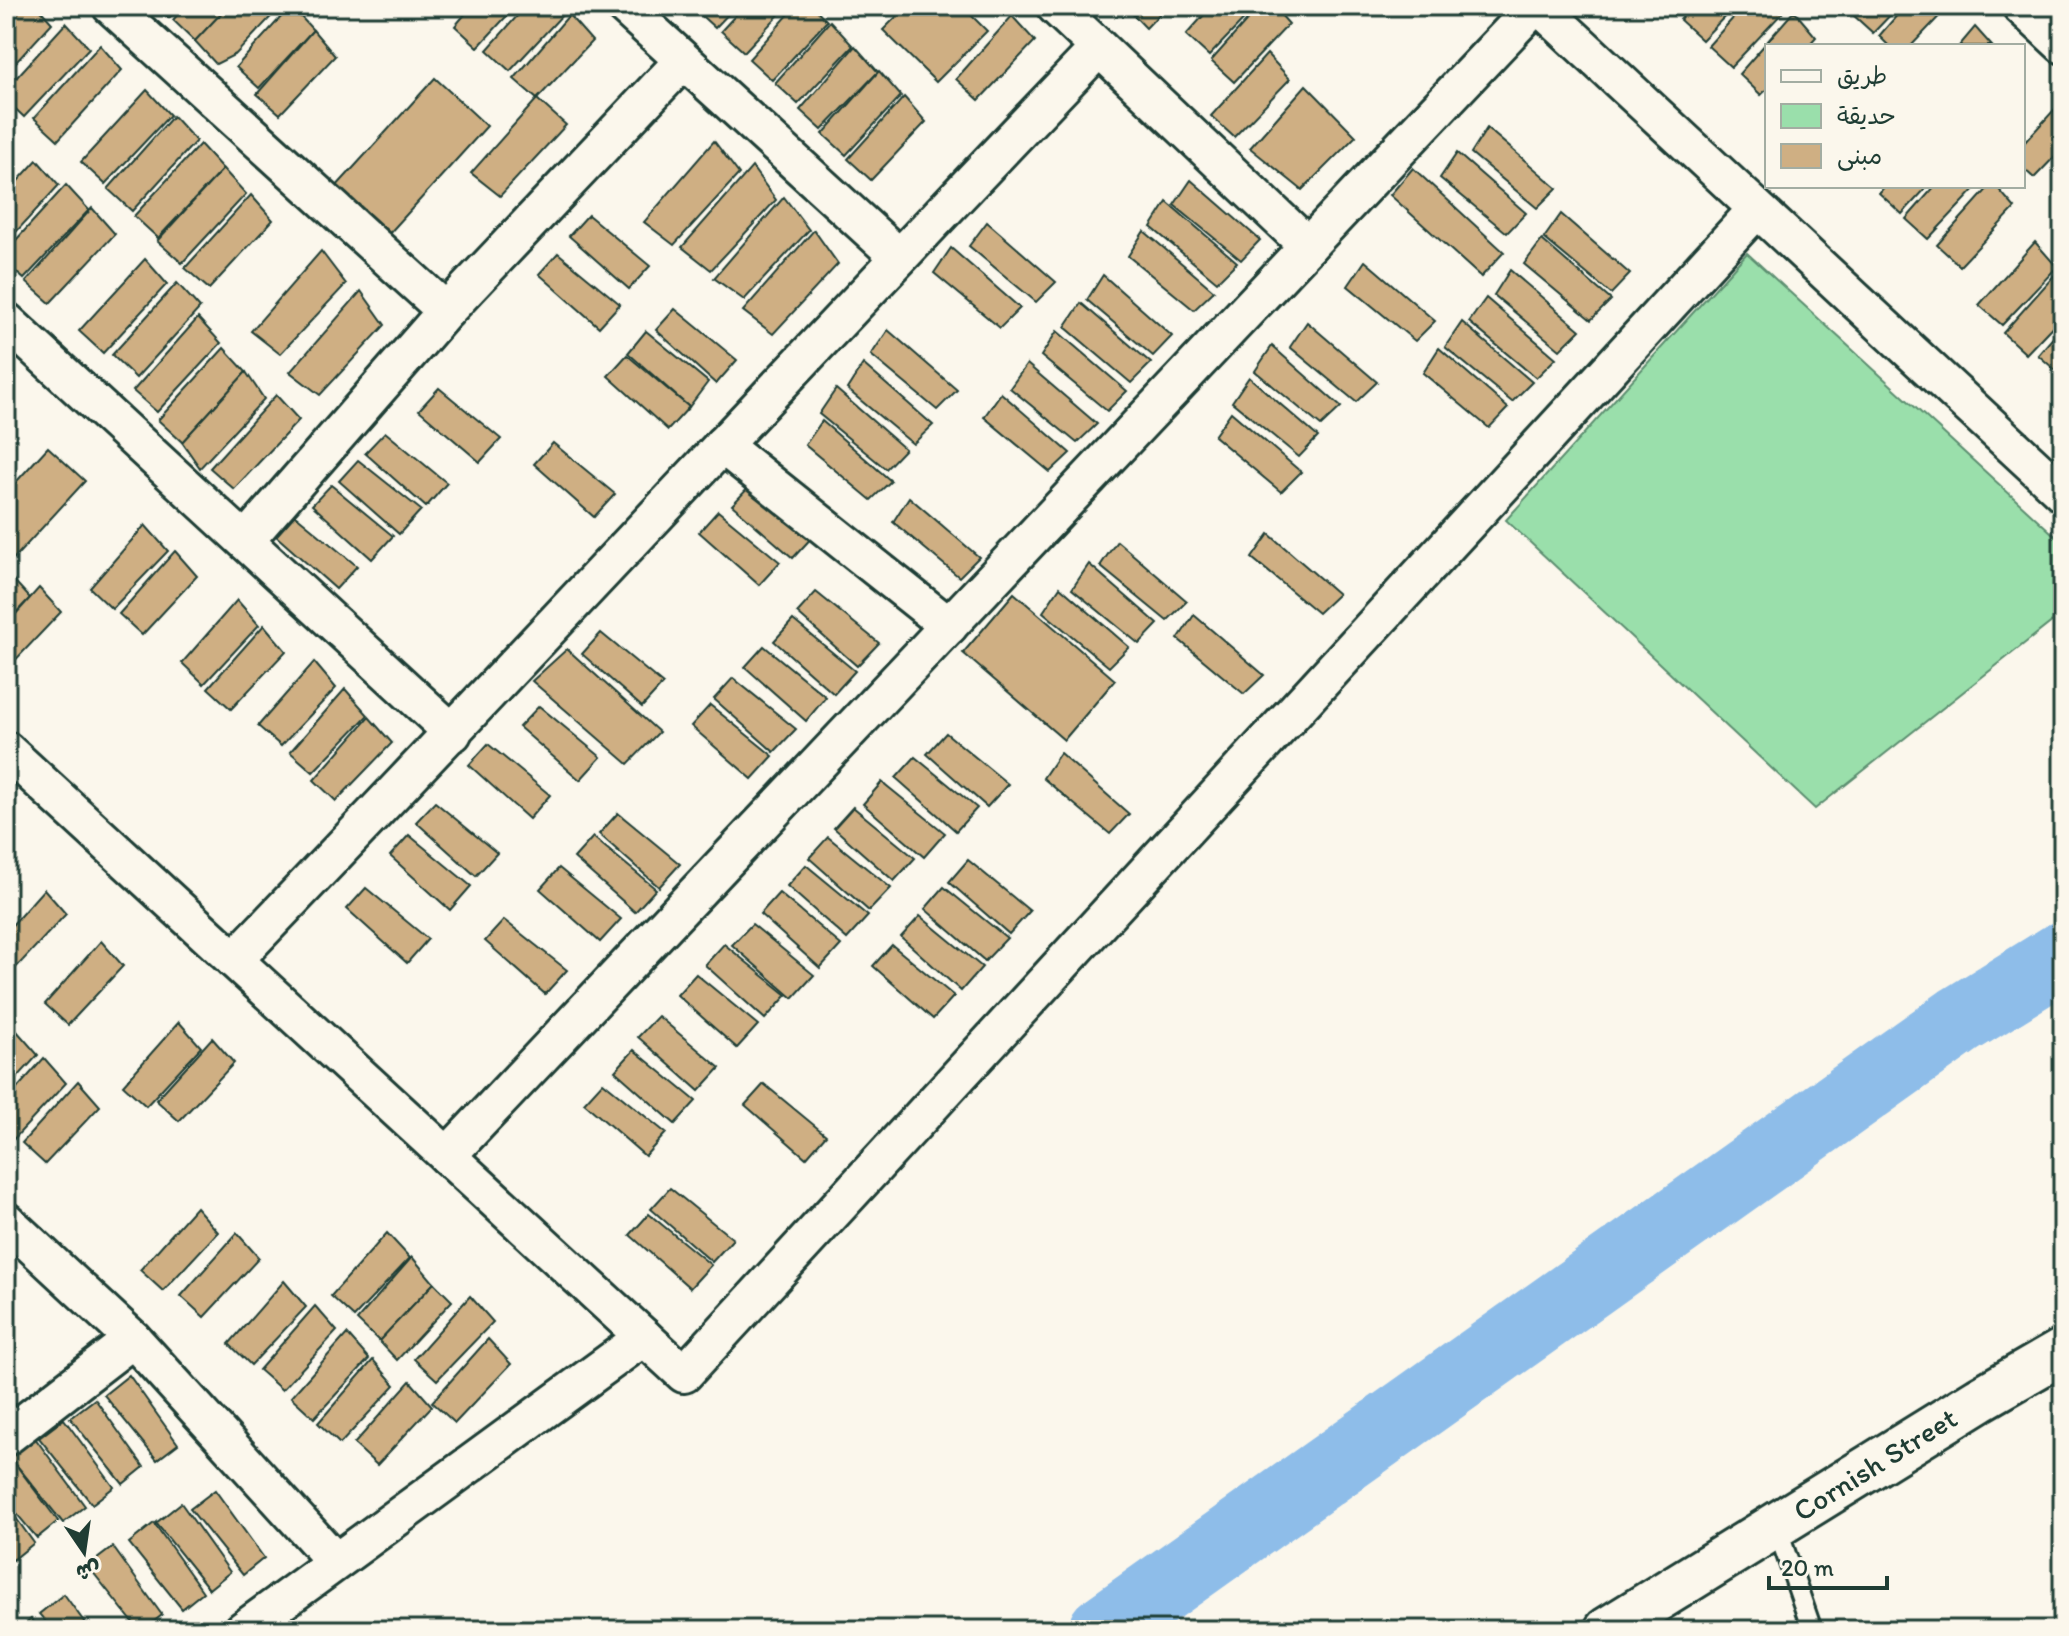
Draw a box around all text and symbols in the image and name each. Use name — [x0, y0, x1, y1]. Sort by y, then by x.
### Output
legend — [1765, 44, 2025, 188]
text: طريق — [1837, 61, 1887, 90]
text: حديقة — [1837, 101, 1896, 130]
text: مبنى — [1837, 141, 1882, 171]
street label: Cornish Street — [1786, 1399, 1964, 1529]
north arrow — [44, 1512, 124, 1592]
scale bar — [1769, 1540, 1887, 1590]
text: 20 m — [1781, 1553, 1834, 1582]
text: ش — [74, 1555, 103, 1587]

